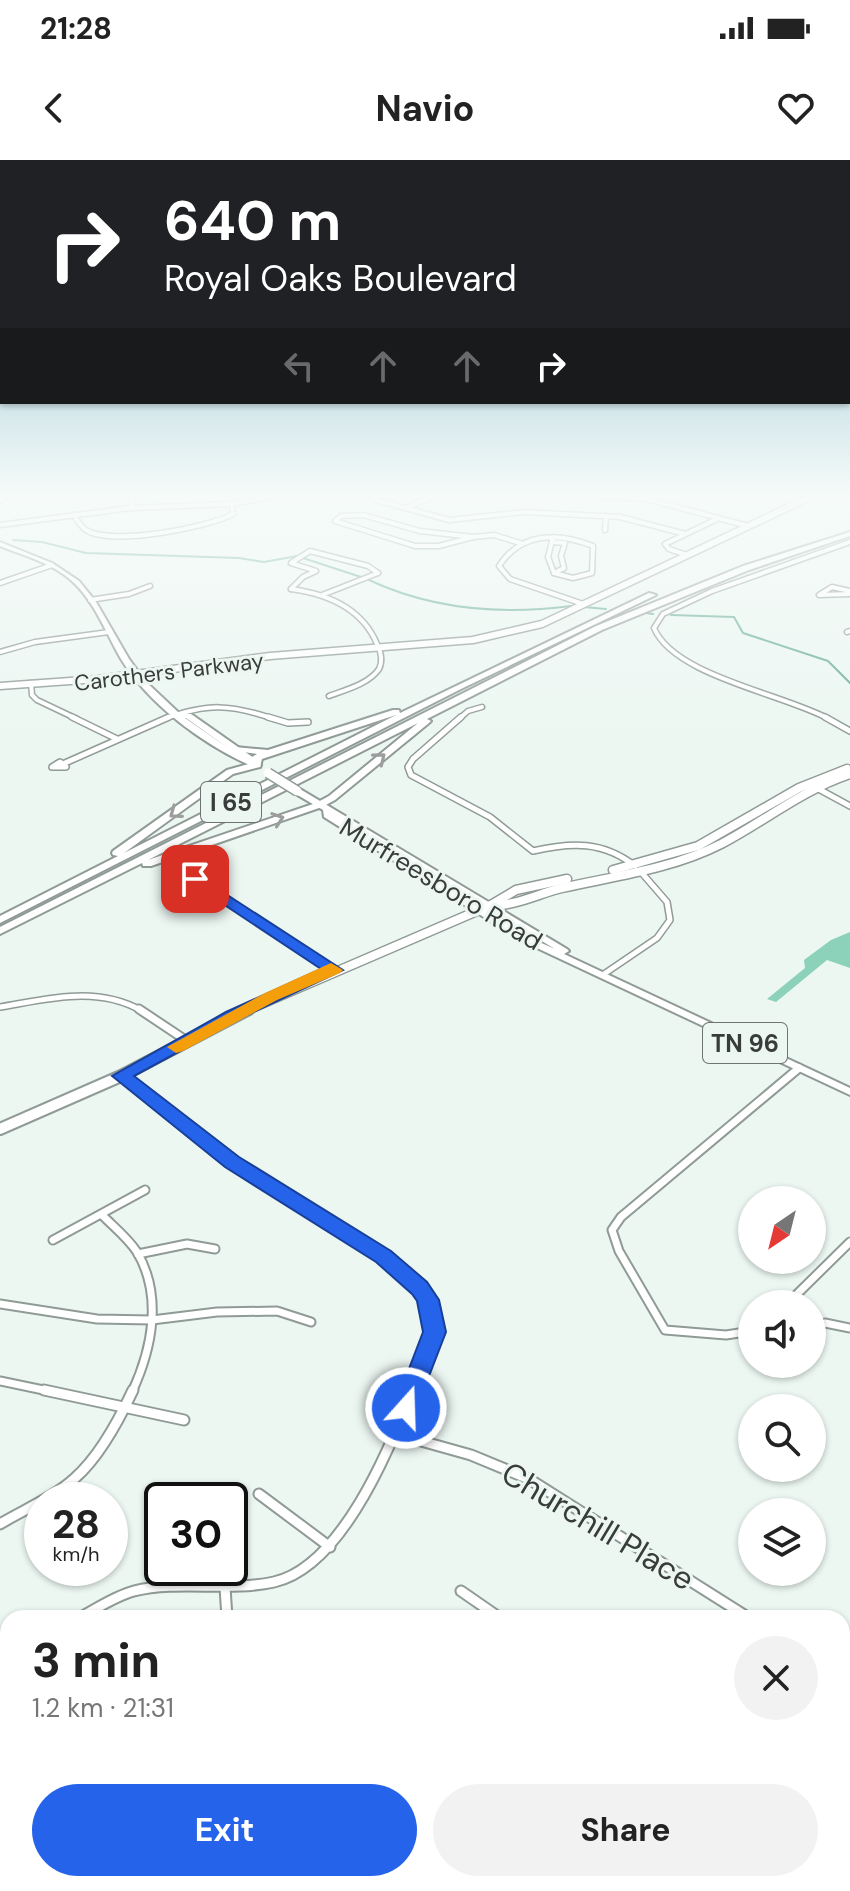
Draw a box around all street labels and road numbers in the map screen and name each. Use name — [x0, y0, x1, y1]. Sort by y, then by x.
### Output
street label: Carothers Parkway — [73, 646, 265, 698]
road number: I 65 — [201, 782, 261, 822]
street label: Murfreesboro Road — [333, 810, 549, 958]
road number: TN 96 — [703, 1023, 787, 1063]
street label: Churchill Place — [494, 1452, 702, 1600]

